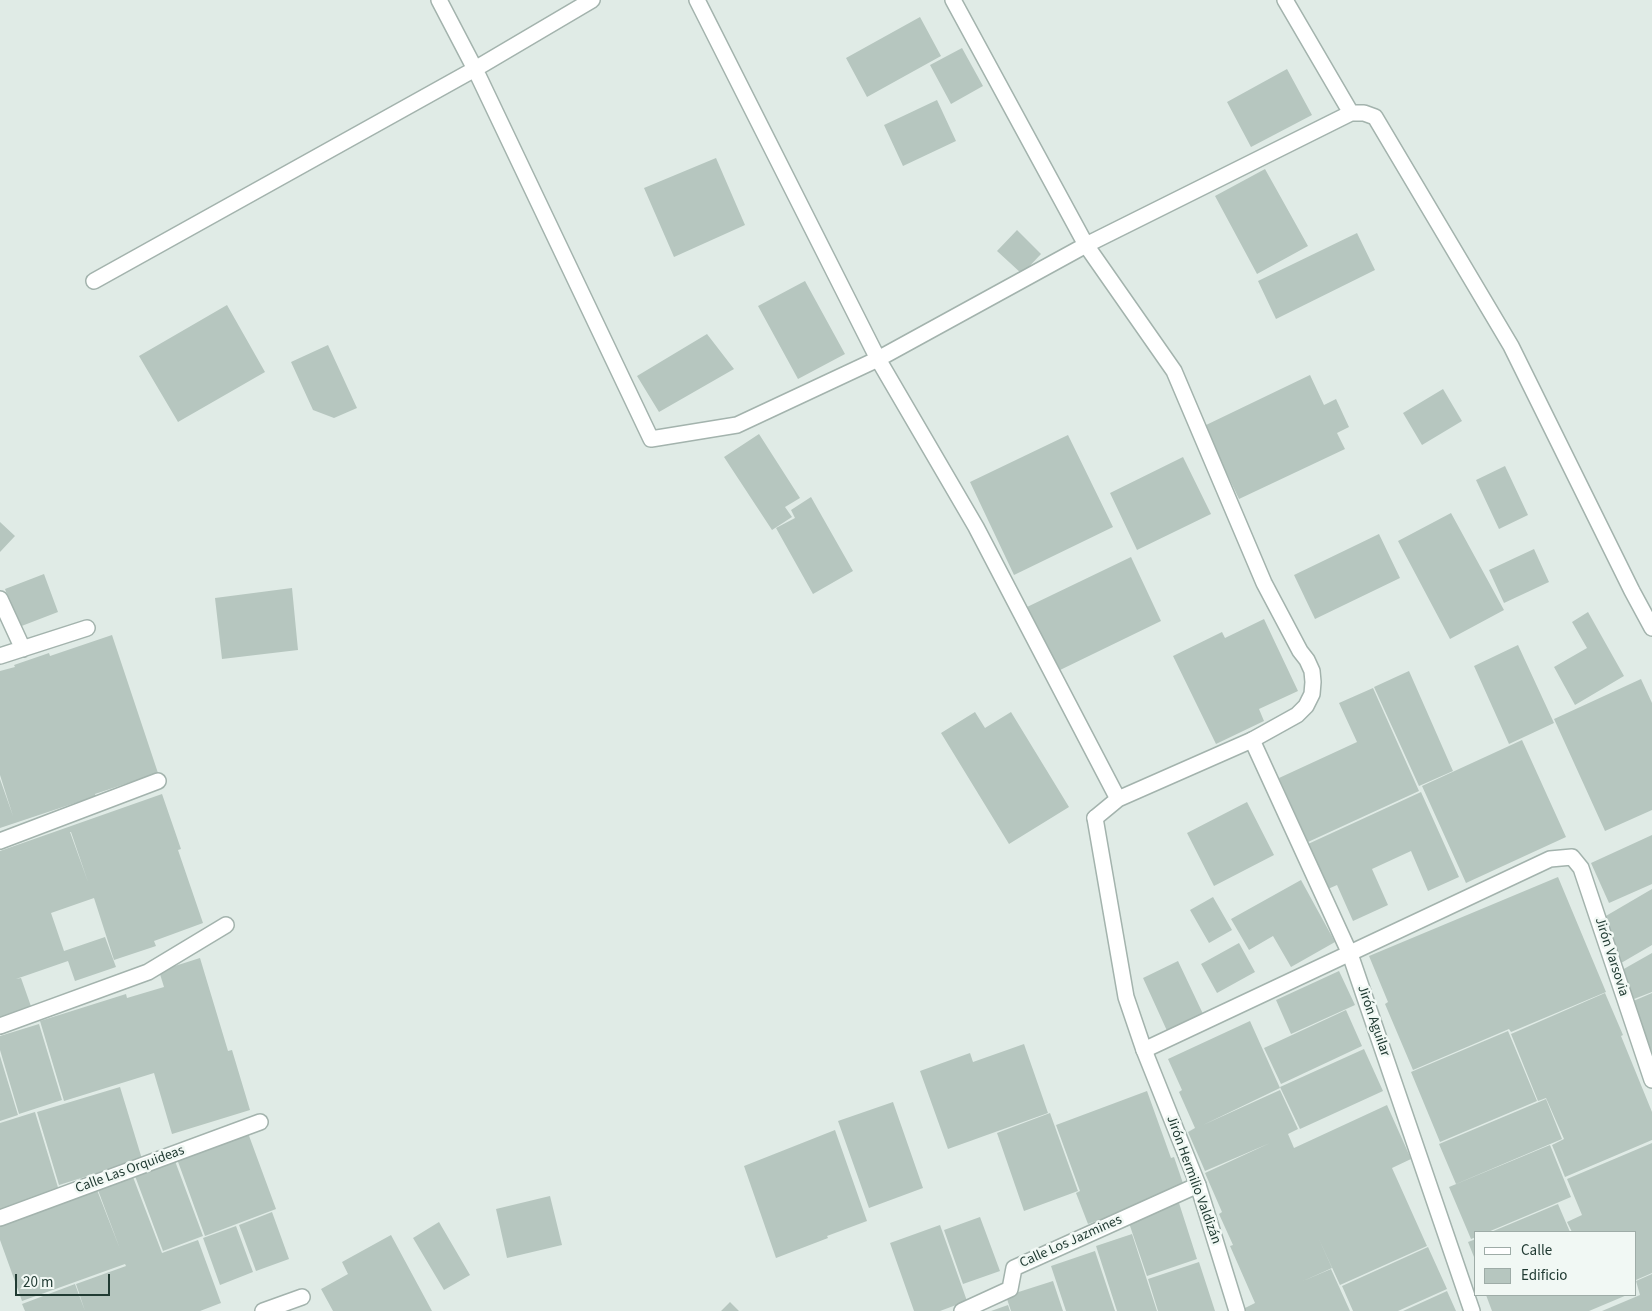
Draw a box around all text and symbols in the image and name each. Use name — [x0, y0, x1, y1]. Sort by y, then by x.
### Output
street label: Jirón Varsovia — [1590, 915, 1632, 999]
street label: Jirón Aguilar — [1353, 983, 1393, 1059]
street label: Jirón Hermilio Valdizán — [1162, 1114, 1224, 1246]
street label: Calle Las Orquideas — [73, 1142, 187, 1198]
street label: Calle Los Jazmines — [1017, 1212, 1125, 1272]
legend — [1474, 1231, 1637, 1296]
text: Calle — [1521, 1240, 1552, 1261]
scale bar — [18, 1264, 112, 1296]
text: Edificio — [1521, 1265, 1568, 1286]
text: 20 m — [23, 1272, 53, 1293]

